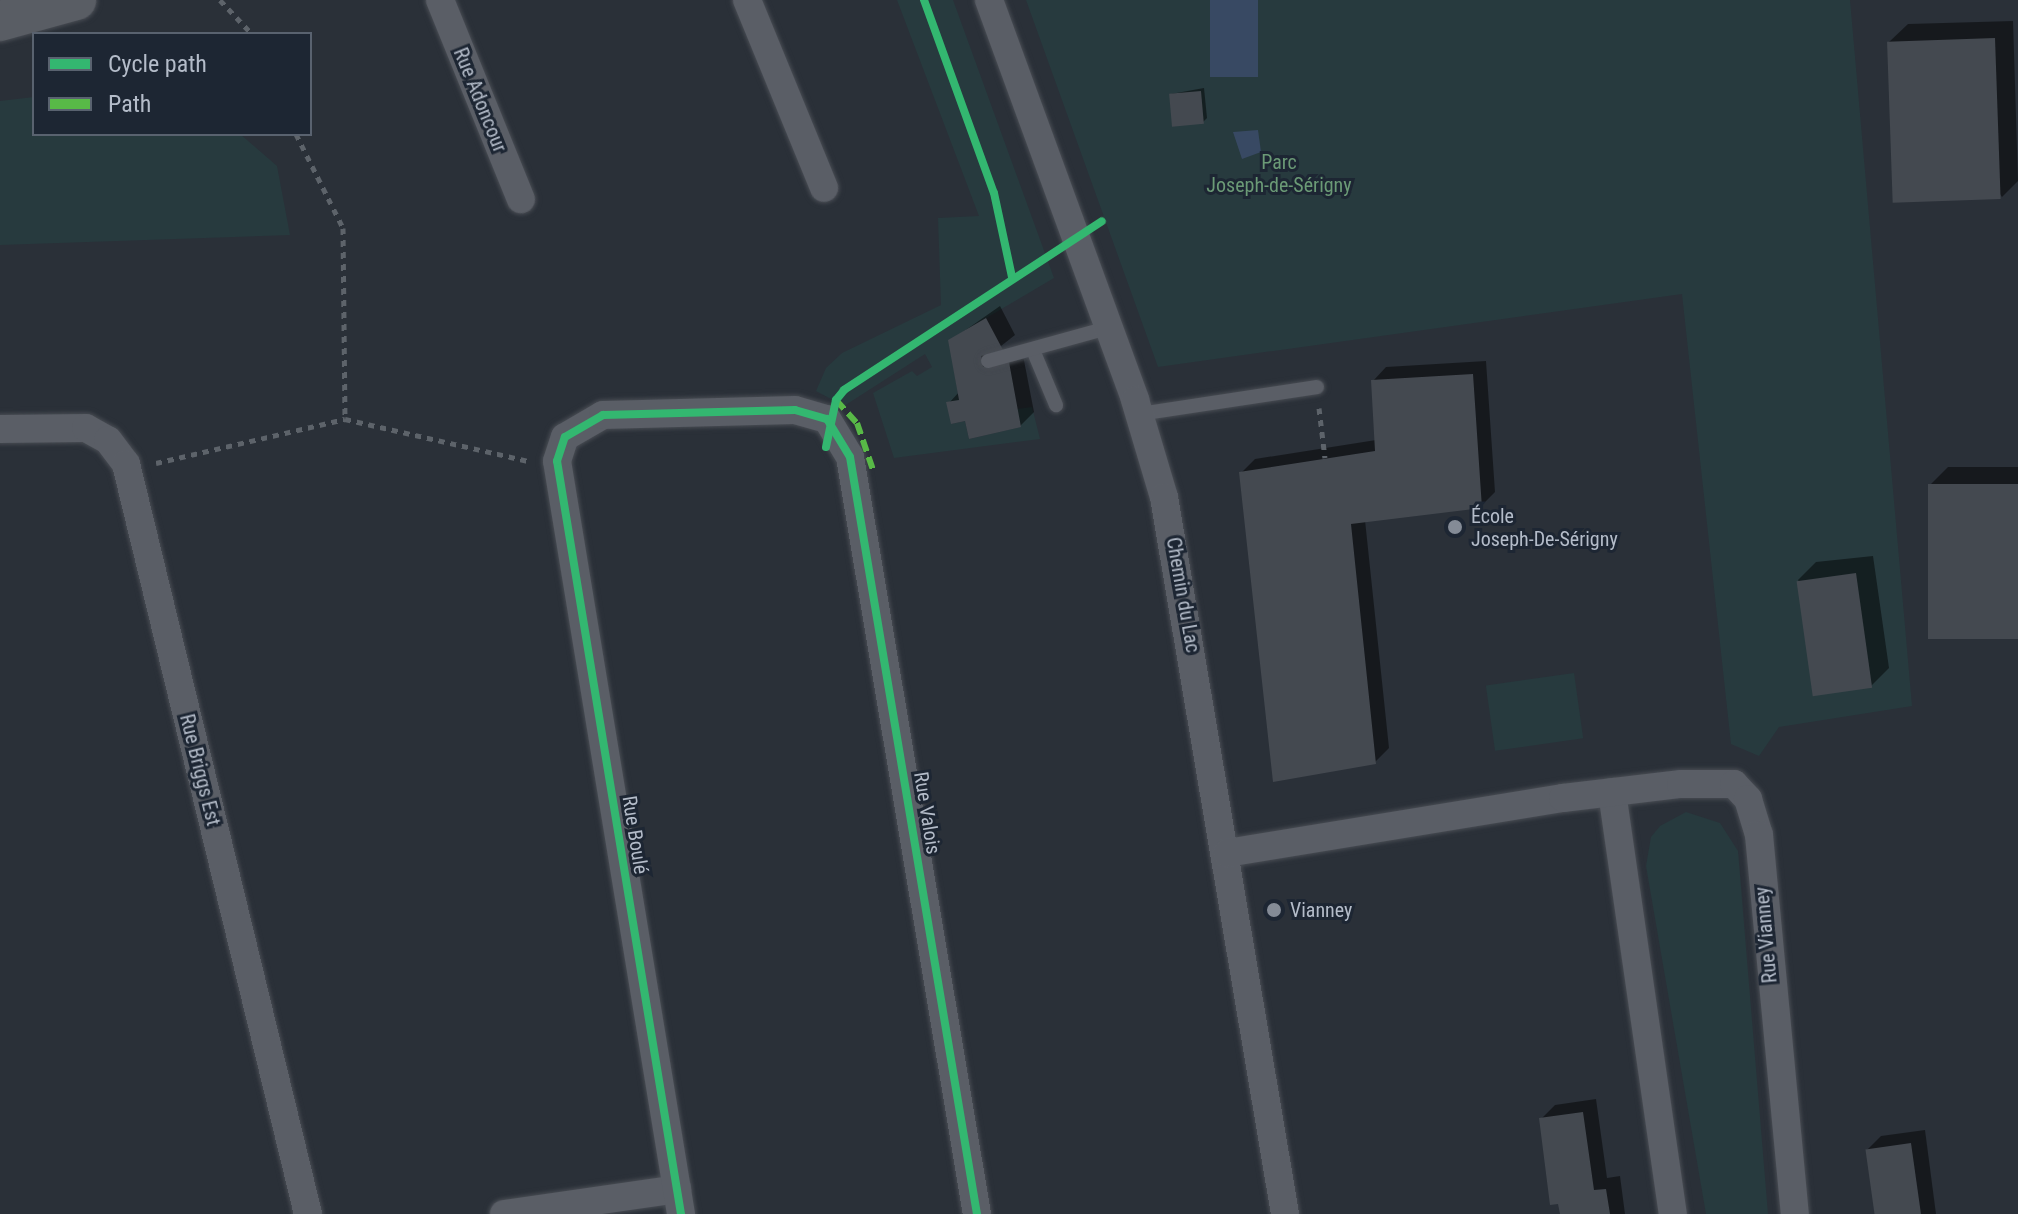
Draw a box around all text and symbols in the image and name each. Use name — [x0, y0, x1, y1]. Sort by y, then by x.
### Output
legend — [32, 32, 312, 136]
street label: Rue Adoncour — [448, 44, 512, 156]
text: Cycle path — [108, 50, 207, 78]
text: Path — [108, 90, 151, 118]
park label: Parc Joseph-de-Sérigny — [1206, 150, 1352, 197]
place label: École Joseph-De-Sérigny — [1471, 504, 1618, 551]
marker: École Joseph-De-Sérigny — [1446, 518, 1464, 536]
street label: Chemin du Lac — [1161, 535, 1205, 655]
street label: Rue Briggs Est — [175, 712, 225, 828]
street label: Rue Valois — [909, 770, 945, 856]
street label: Rue Boulé — [617, 794, 653, 876]
street label: Rue Vianney — [1750, 886, 1782, 984]
place label: Vianney — [1290, 898, 1352, 922]
marker: Vianney — [1265, 901, 1283, 919]

